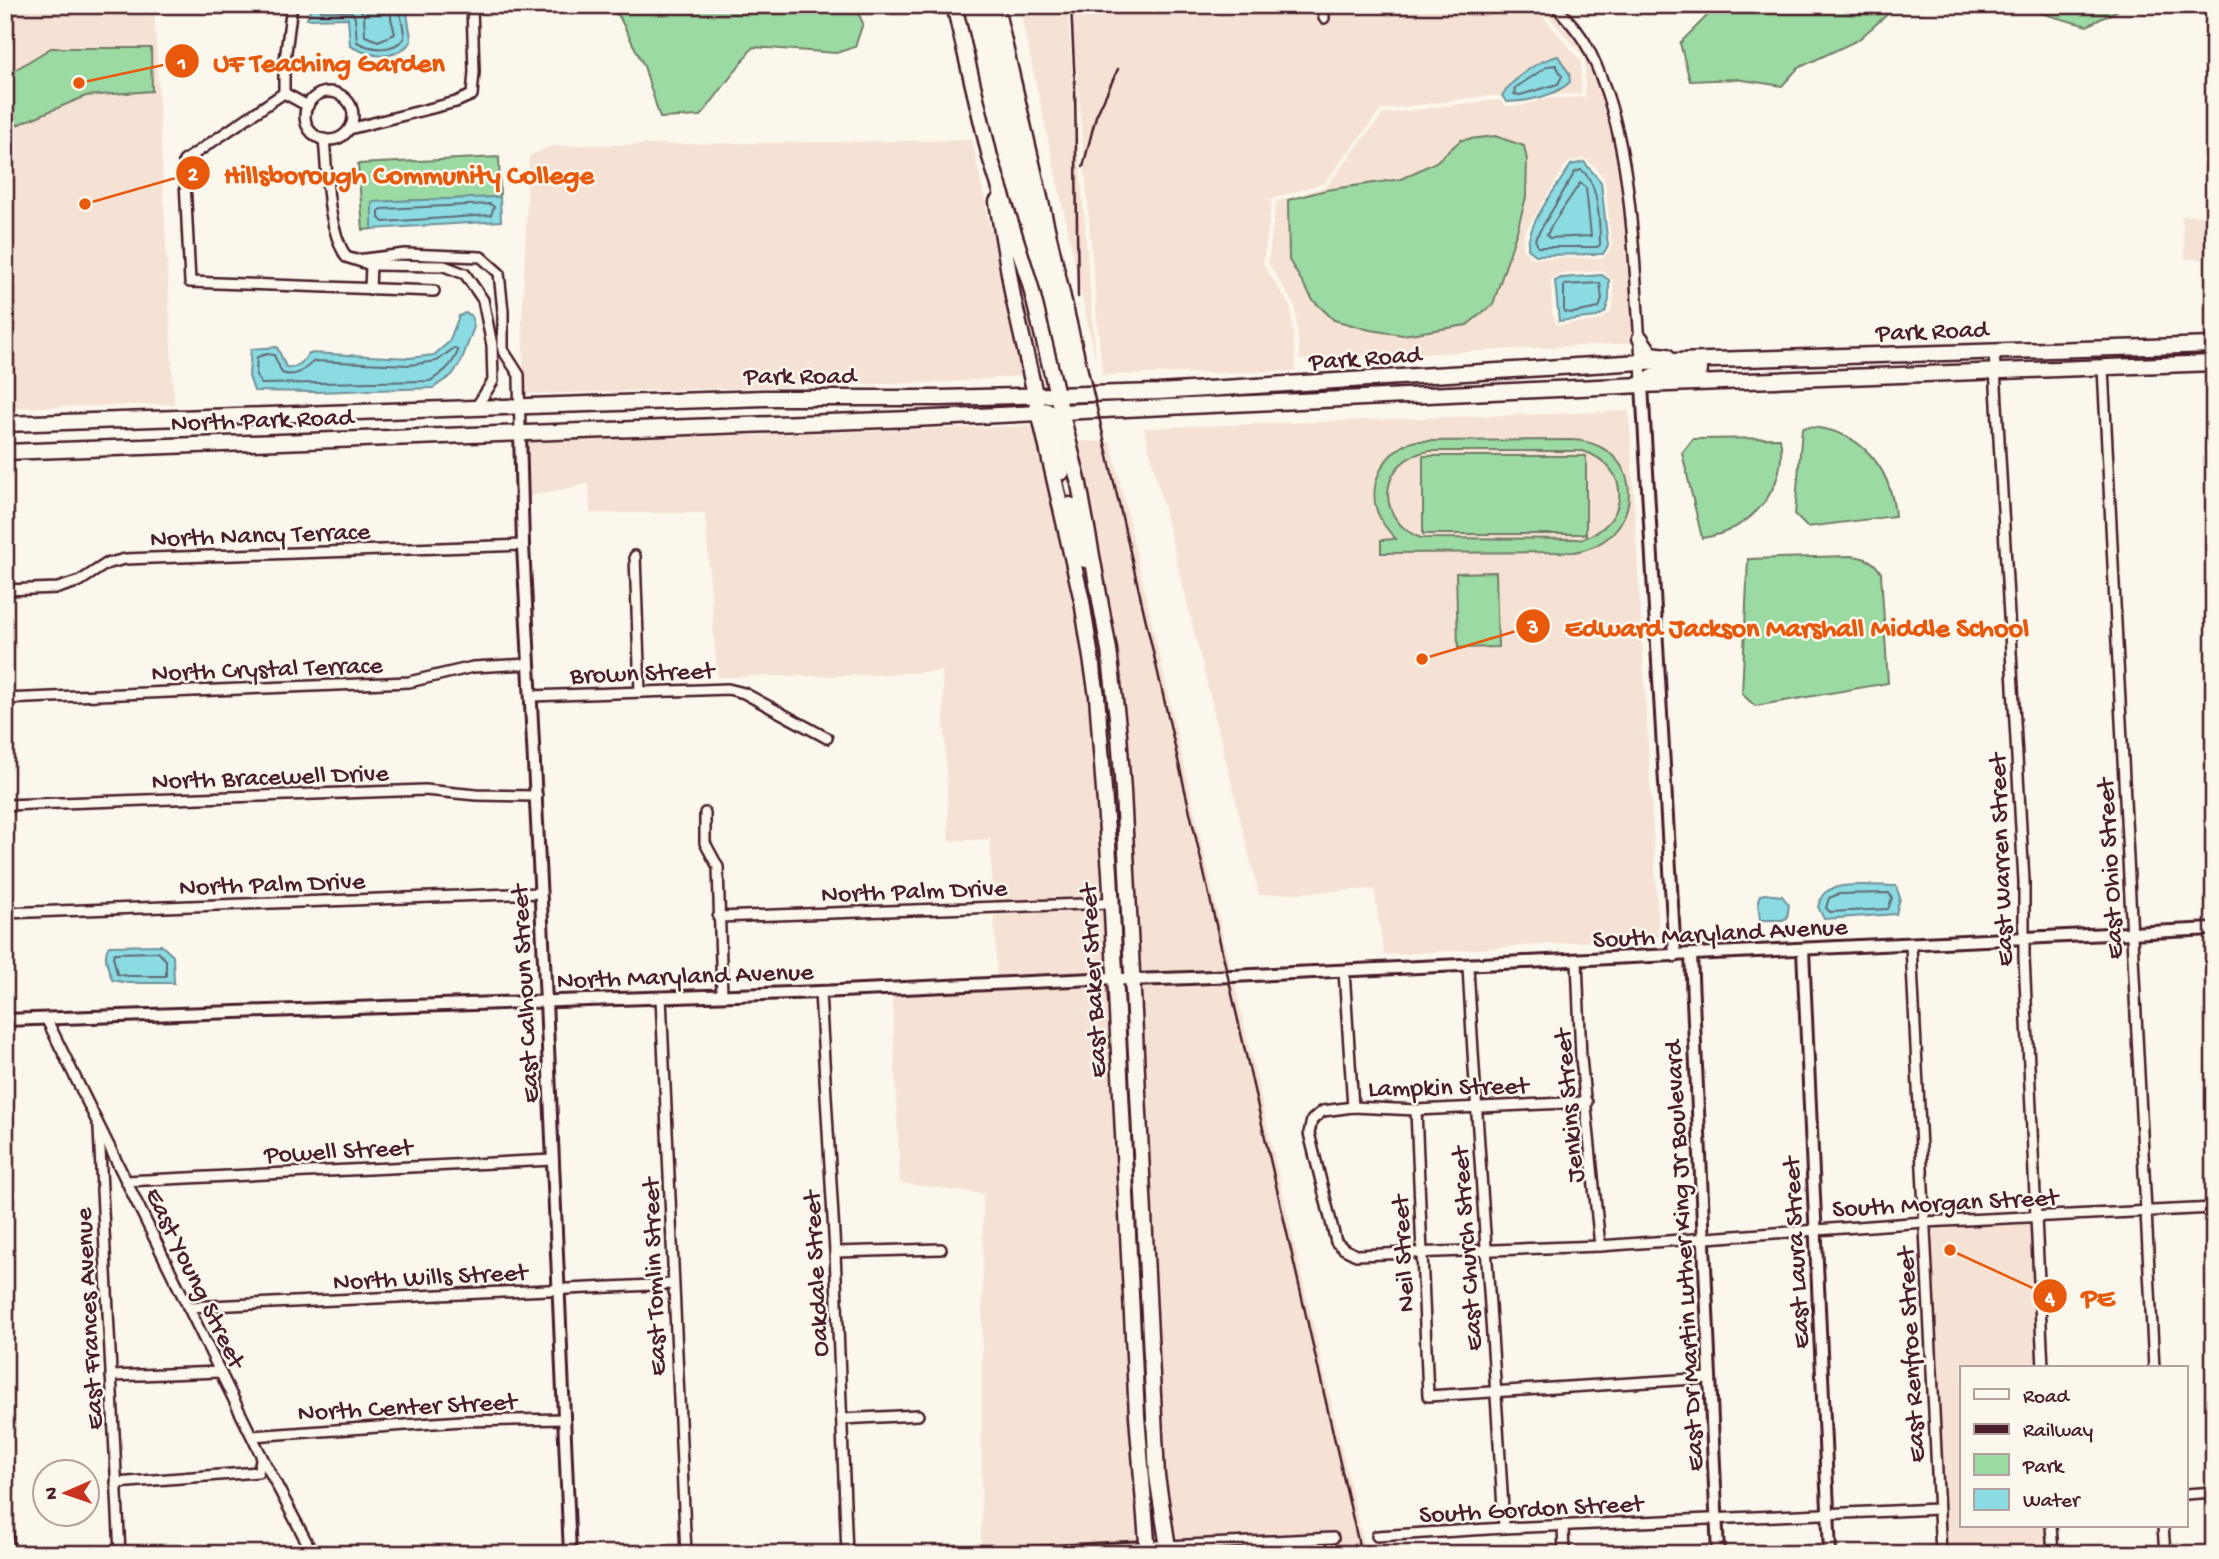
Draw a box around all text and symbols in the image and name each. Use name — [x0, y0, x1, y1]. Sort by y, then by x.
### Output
callout: UF Teaching Garden — [164, 37, 459, 86]
text: UF Teaching Garden — [213, 49, 446, 82]
text: 1 — [177, 53, 186, 78]
callout: Hillsborough Community College — [175, 148, 608, 197]
text: Hillsborough Community College — [224, 161, 595, 194]
text: 2 — [188, 164, 199, 189]
street label: Park Road — [1874, 316, 1991, 351]
street label: Park Road — [1307, 341, 1424, 380]
street label: Park Road — [743, 363, 858, 394]
street label: North Park Road — [170, 404, 356, 441]
street label: North Nancy Terrace — [149, 518, 371, 557]
callout: Edward Jackson Marshall Middle School — [1516, 602, 2043, 651]
text: Edward Jackson Marshall Middle School — [1565, 614, 2029, 647]
text: 3 — [1527, 617, 1539, 642]
street label: North Crystal Terrace — [151, 652, 384, 691]
street label: Brown Street — [569, 657, 717, 694]
street label: East Warren Street — [1984, 750, 2023, 967]
street label: North Bracewell Drive — [151, 760, 390, 799]
street label: East Ohio Street — [2092, 775, 2133, 960]
street label: North Palm Drive — [179, 868, 366, 905]
street label: North Palm Drive — [821, 875, 1008, 912]
street label: East Calhoun Street — [506, 881, 549, 1104]
street label: East Baker Street — [1075, 881, 1116, 1079]
street label: South Maryland Avenue — [1592, 913, 1849, 958]
street label: North Maryland Avenue — [556, 959, 815, 998]
street label: Jenkins Street — [1549, 1025, 1594, 1184]
street label: East Dr Martin Luther King Jr Boulevard — [1660, 1038, 1713, 1472]
street label: Lampkin Street — [1368, 1073, 1531, 1106]
street label: Powell Street — [262, 1134, 415, 1173]
street label: East Church Street — [1447, 1143, 1492, 1352]
street label: East Laura Street — [1778, 1154, 1819, 1350]
street label: East Tomlin Street — [637, 1175, 675, 1376]
street label: East Young Street — [136, 1183, 251, 1377]
street label: South Morgan Street — [1831, 1184, 2061, 1227]
street label: Oakdale Street — [799, 1188, 838, 1357]
street label: Neil Street — [1387, 1192, 1424, 1313]
street label: East Frances Avenue — [70, 1206, 113, 1431]
street label: East Renfroe Street — [1892, 1244, 1935, 1463]
street label: North Wills Street — [332, 1259, 531, 1300]
callout: PE — [2032, 1272, 2128, 1321]
text: PE — [2080, 1284, 2116, 1317]
text: 4 — [2044, 1288, 2056, 1313]
legend — [1960, 1366, 2188, 1528]
text: Road — [2023, 1386, 2071, 1411]
street label: North Center Street — [297, 1388, 520, 1431]
text: Railway — [2023, 1420, 2093, 1445]
text: Park — [2022, 1456, 2066, 1481]
north arrow — [32, 1458, 102, 1528]
text: N — [41, 1487, 64, 1500]
street label: South Gordon Street — [1418, 1490, 1646, 1533]
text: Water — [2023, 1490, 2081, 1515]

